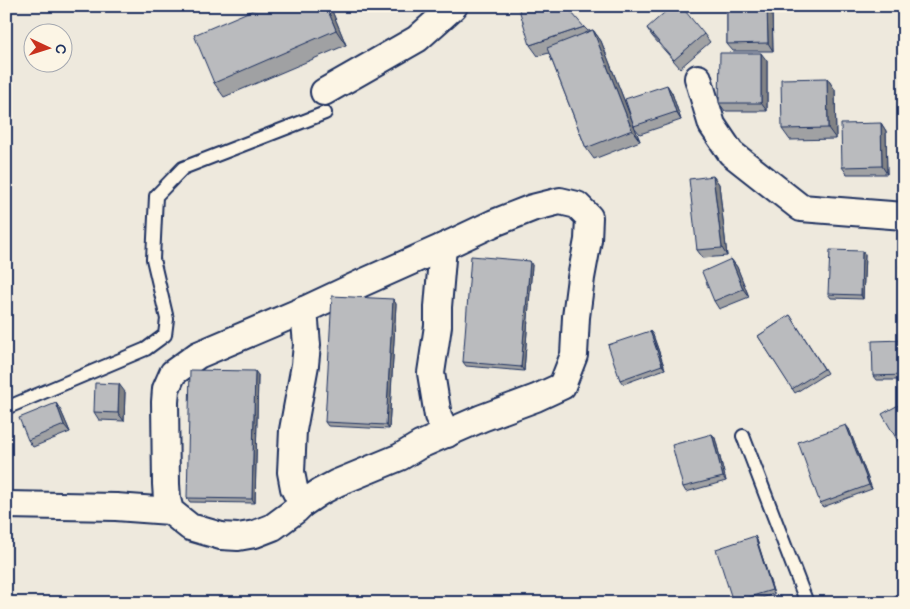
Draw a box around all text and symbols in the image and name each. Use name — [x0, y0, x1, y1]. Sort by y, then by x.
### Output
north arrow — [22, 22, 72, 72]
text: С — [52, 43, 69, 55]

